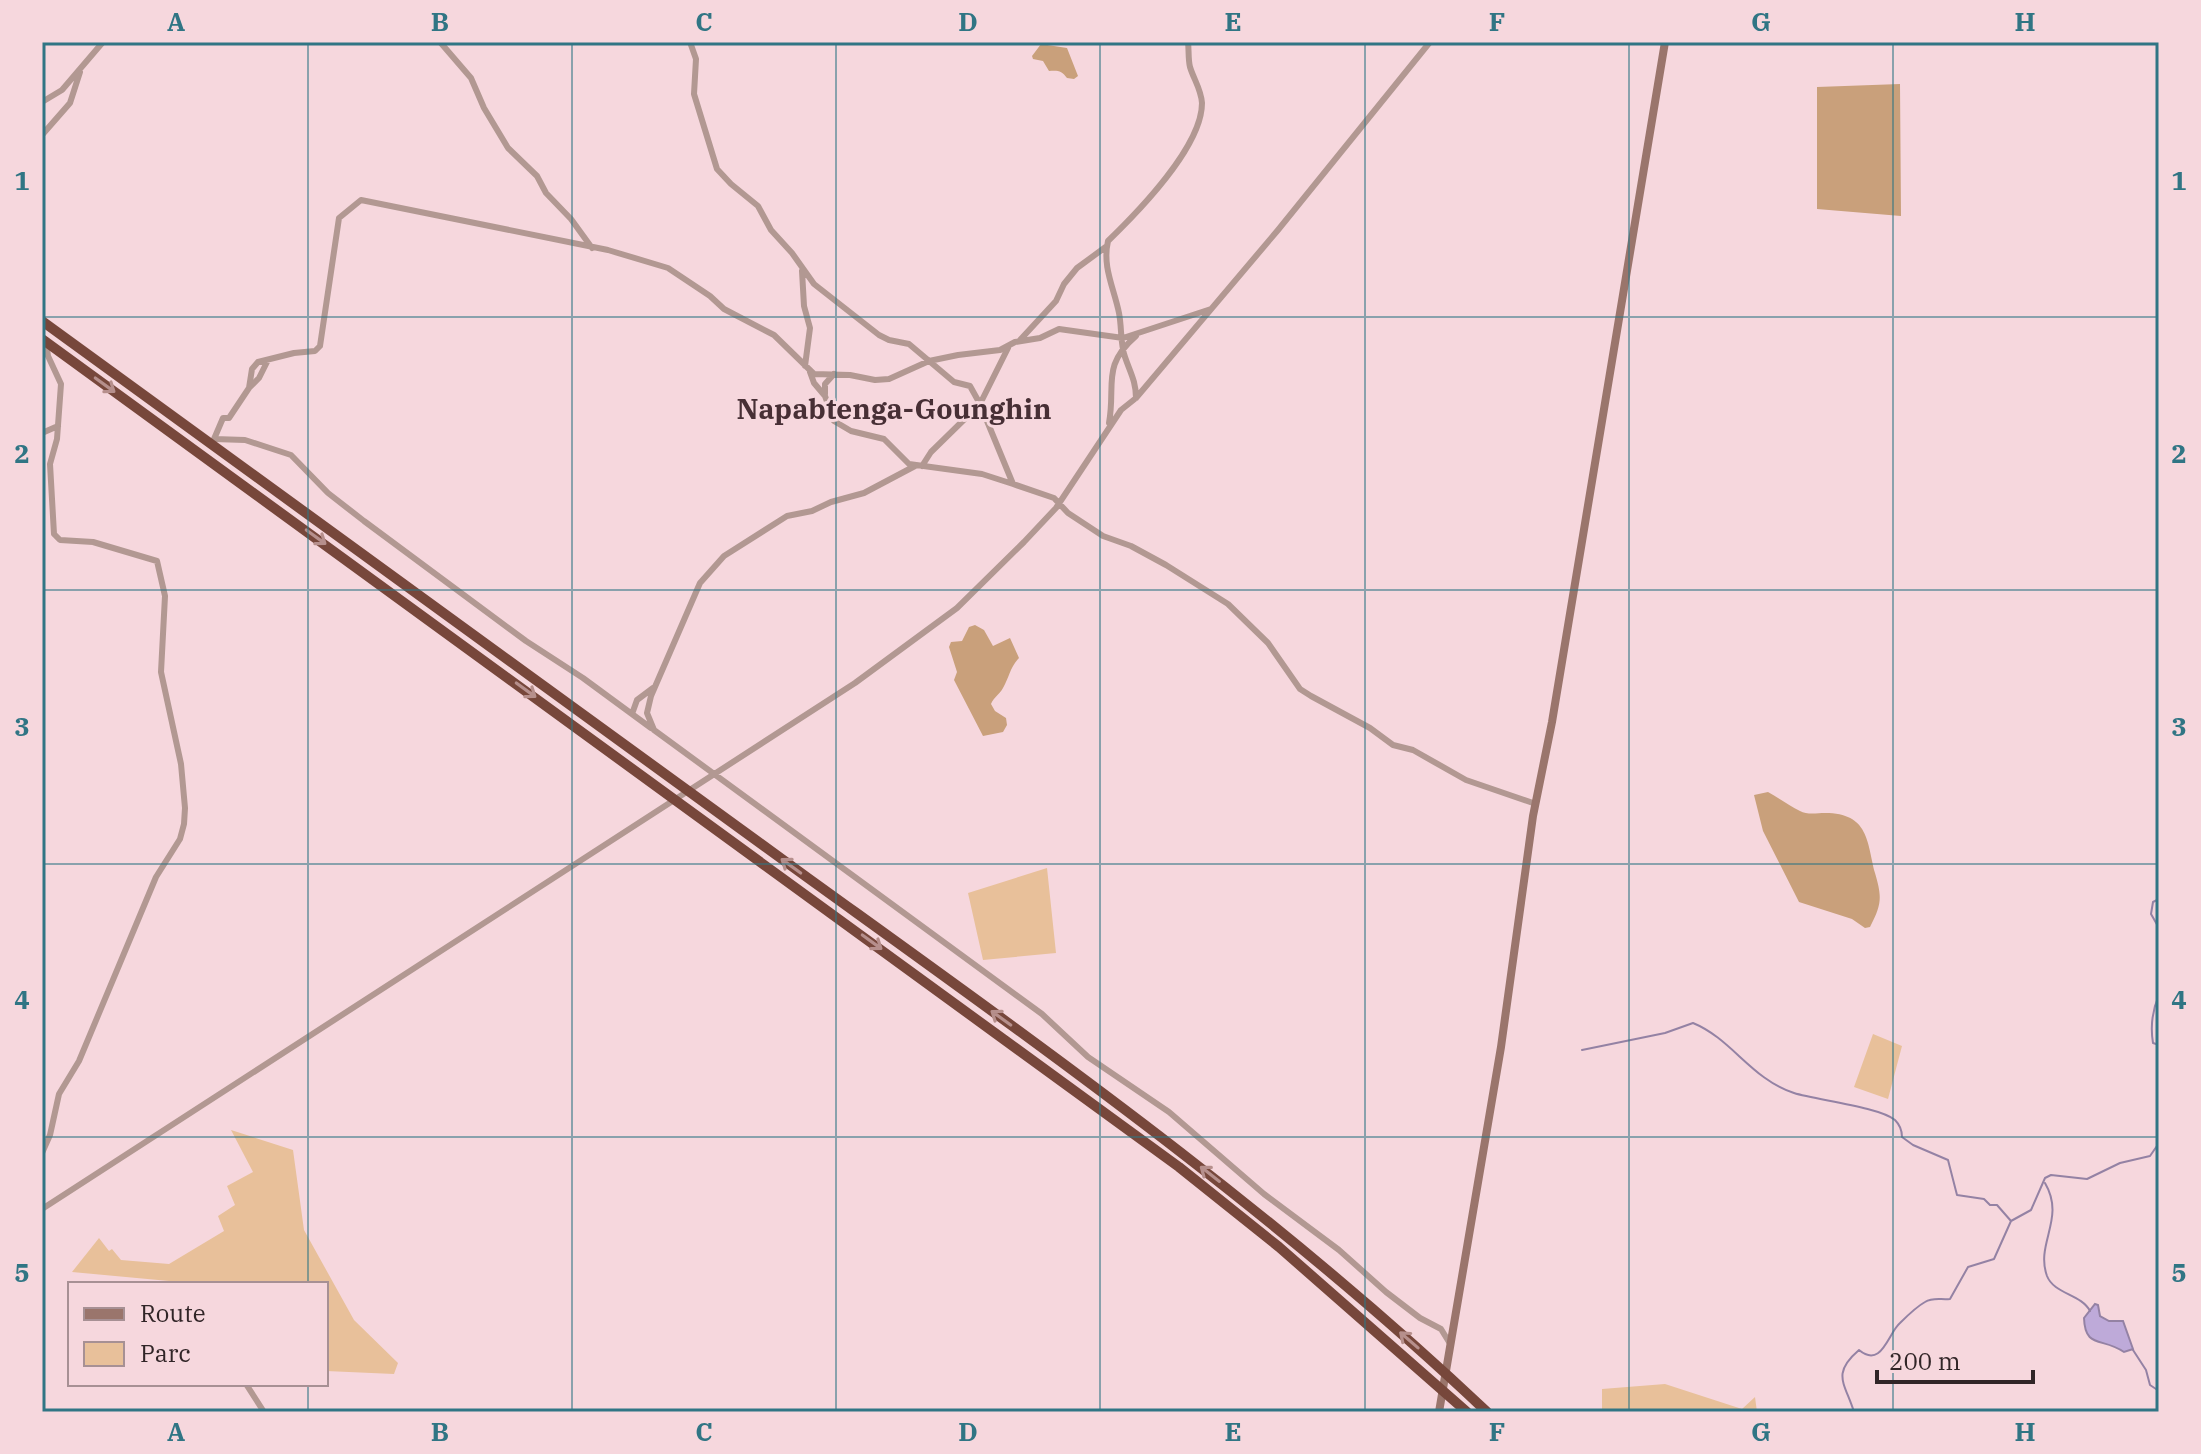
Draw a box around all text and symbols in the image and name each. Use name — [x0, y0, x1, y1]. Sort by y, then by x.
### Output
text: A — [167, 4, 185, 38]
text: B — [431, 4, 449, 38]
text: C — [695, 4, 713, 38]
text: D — [958, 4, 978, 38]
text: E — [1224, 4, 1242, 38]
text: F — [1489, 4, 1505, 38]
text: G — [1751, 4, 1771, 38]
text: H — [2014, 4, 2036, 38]
text: 1 — [14, 163, 30, 197]
text: 1 — [2171, 163, 2187, 197]
one-way arrow — [94, 376, 115, 393]
district label: Napabtenga-Gounghin — [737, 390, 1051, 427]
text: 2 — [14, 436, 30, 470]
text: 2 — [2171, 436, 2187, 470]
one-way arrow — [304, 529, 326, 546]
one-way arrow — [515, 682, 536, 699]
text: 3 — [14, 709, 30, 743]
text: 3 — [2171, 709, 2187, 743]
one-way arrow — [781, 858, 802, 875]
one-way arrow — [861, 933, 882, 950]
text: 4 — [14, 982, 30, 1016]
text: 4 — [2171, 982, 2187, 1016]
one-way arrow — [991, 1010, 1013, 1027]
one-way arrow — [1200, 1165, 1221, 1182]
text: 5 — [14, 1255, 30, 1289]
text: 5 — [2171, 1255, 2187, 1289]
legend — [68, 1282, 328, 1386]
text: Route — [140, 1297, 206, 1329]
one-way arrow — [1400, 1332, 1420, 1350]
scale bar — [1877, 1334, 2033, 1384]
text: Parc — [140, 1337, 191, 1369]
text: 200 m — [1889, 1345, 1961, 1377]
text: A — [167, 1414, 185, 1448]
text: B — [431, 1414, 449, 1448]
text: C — [695, 1414, 713, 1448]
text: D — [958, 1414, 978, 1448]
text: E — [1224, 1414, 1242, 1448]
text: F — [1489, 1414, 1505, 1448]
text: G — [1751, 1414, 1771, 1448]
text: H — [2014, 1414, 2036, 1448]

